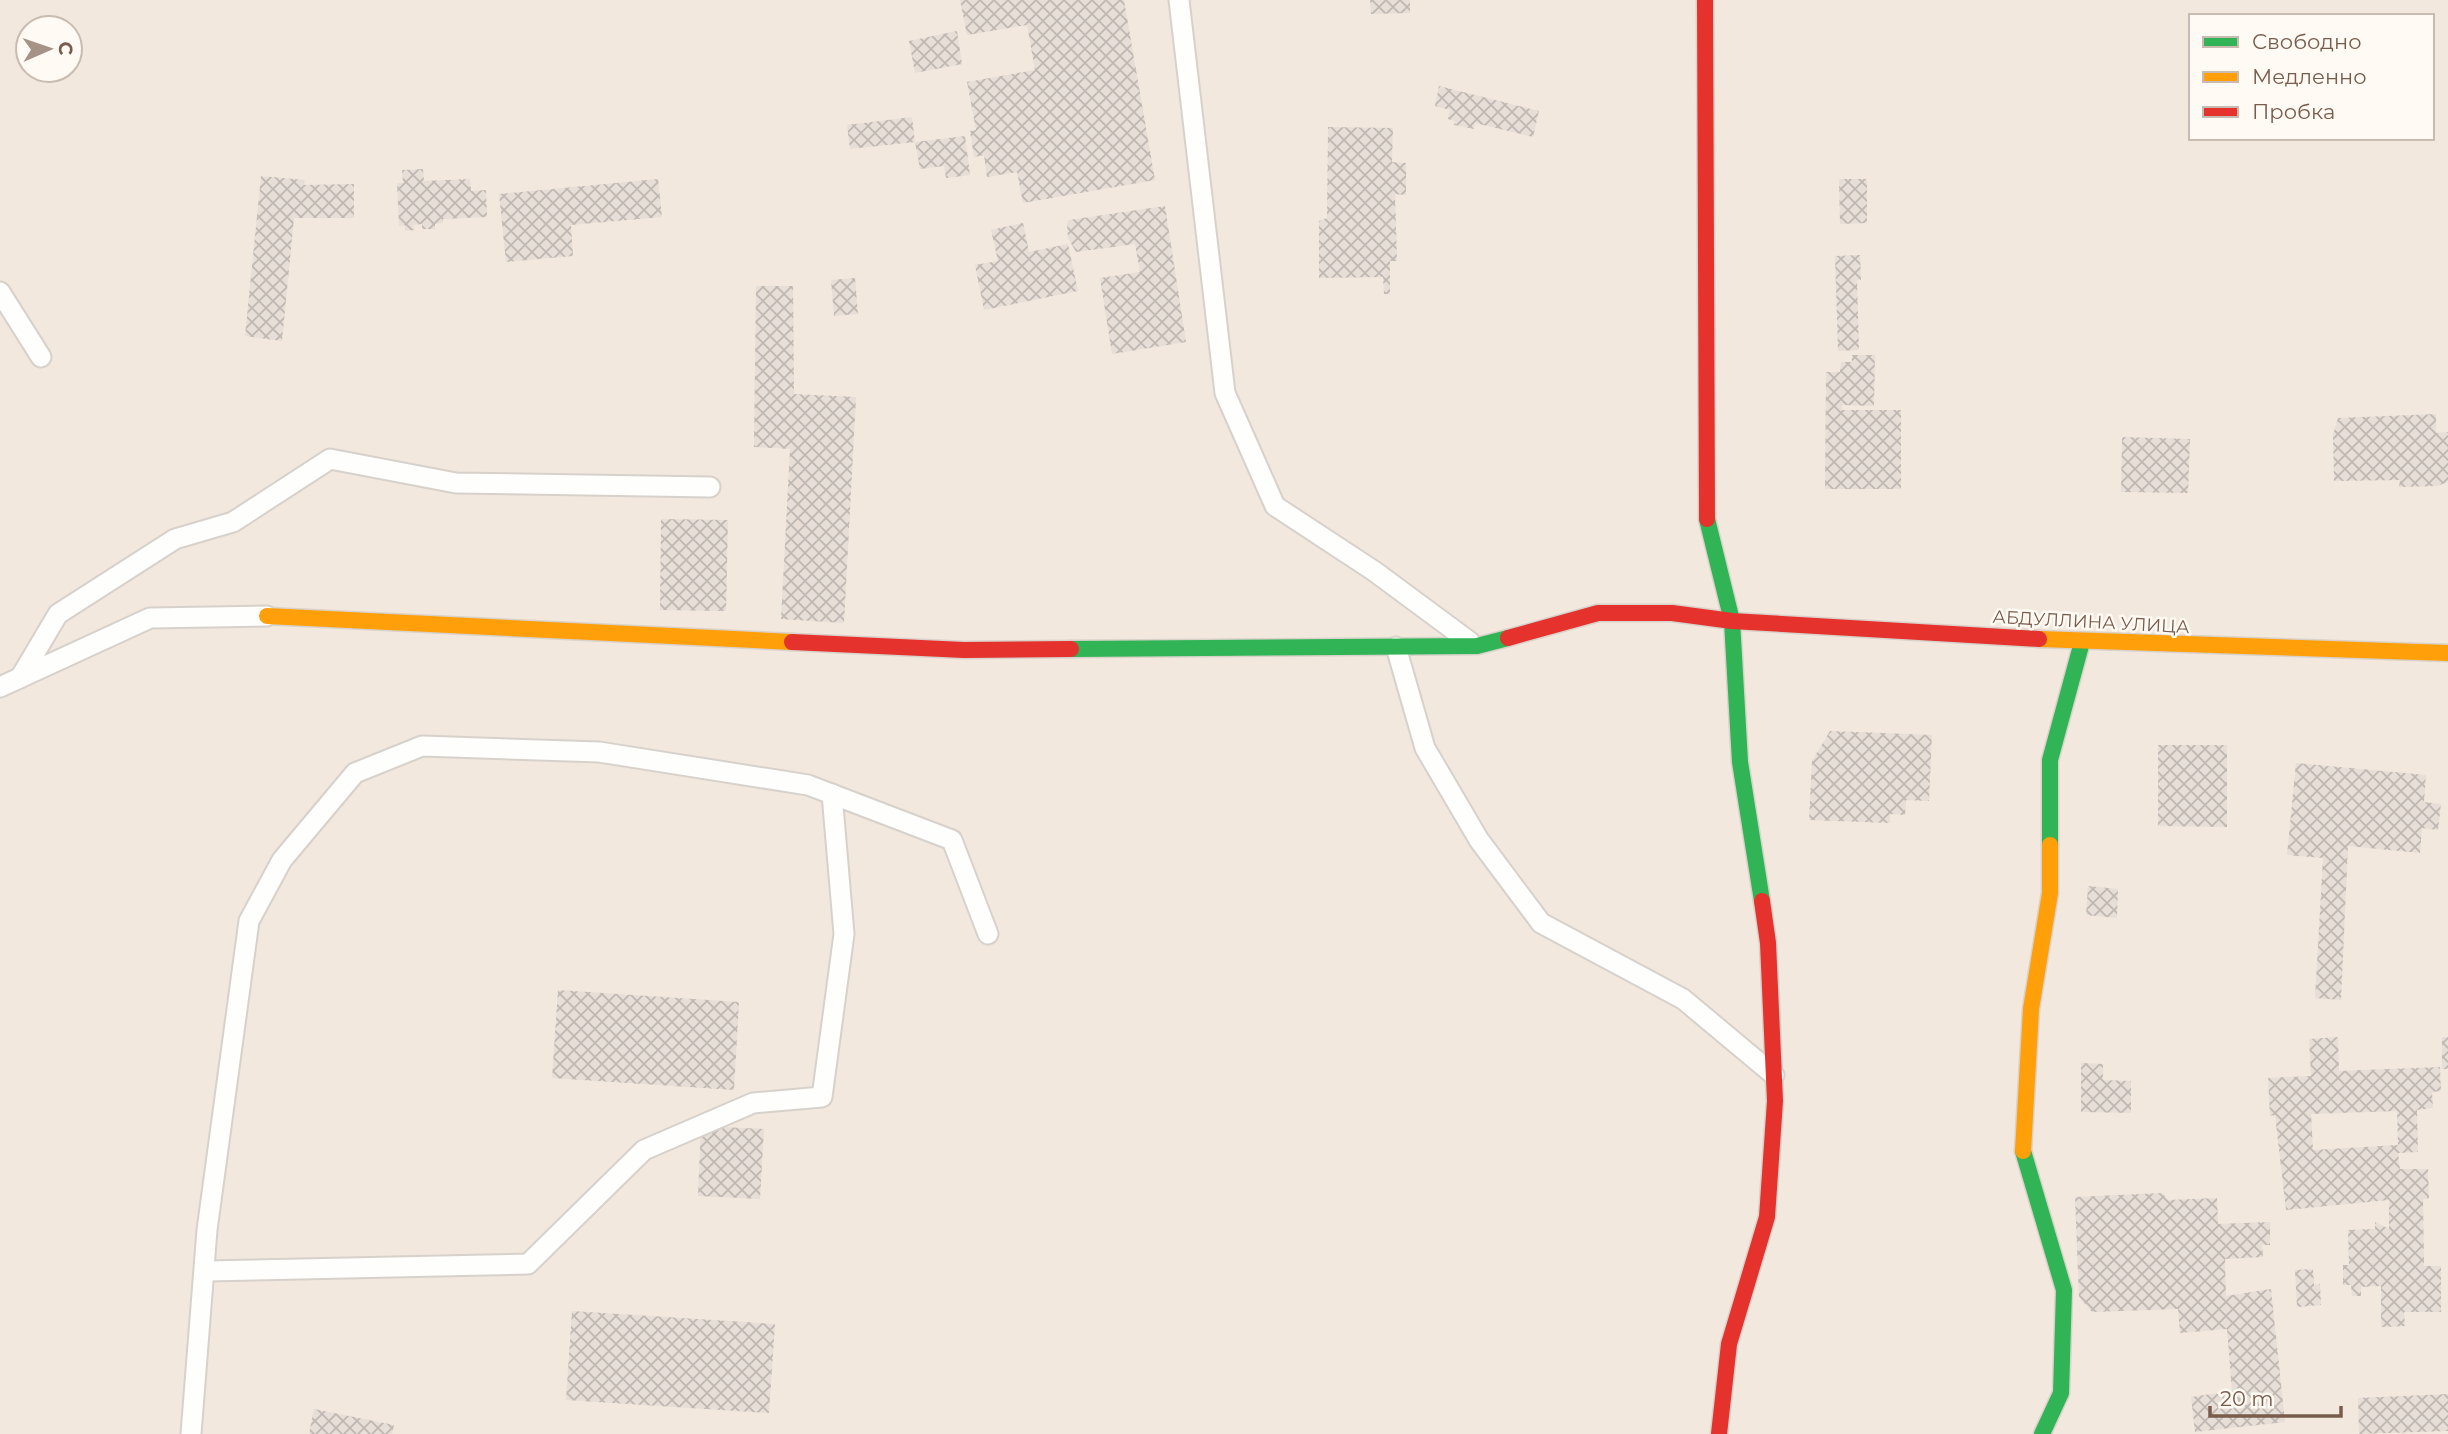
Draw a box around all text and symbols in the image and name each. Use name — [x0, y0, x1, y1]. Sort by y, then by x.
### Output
north arrow — [14, 14, 84, 84]
legend — [2189, 14, 2434, 140]
text: Свободно — [2252, 29, 2362, 54]
text: С — [54, 41, 77, 56]
text: Медленно — [2252, 64, 2367, 89]
text: Пробка — [2252, 99, 2335, 124]
street label: АБДУЛЛИНА УЛИЦА — [1992, 606, 2191, 638]
scale bar — [2210, 1374, 2341, 1418]
text: 20 m — [2220, 1386, 2274, 1411]

